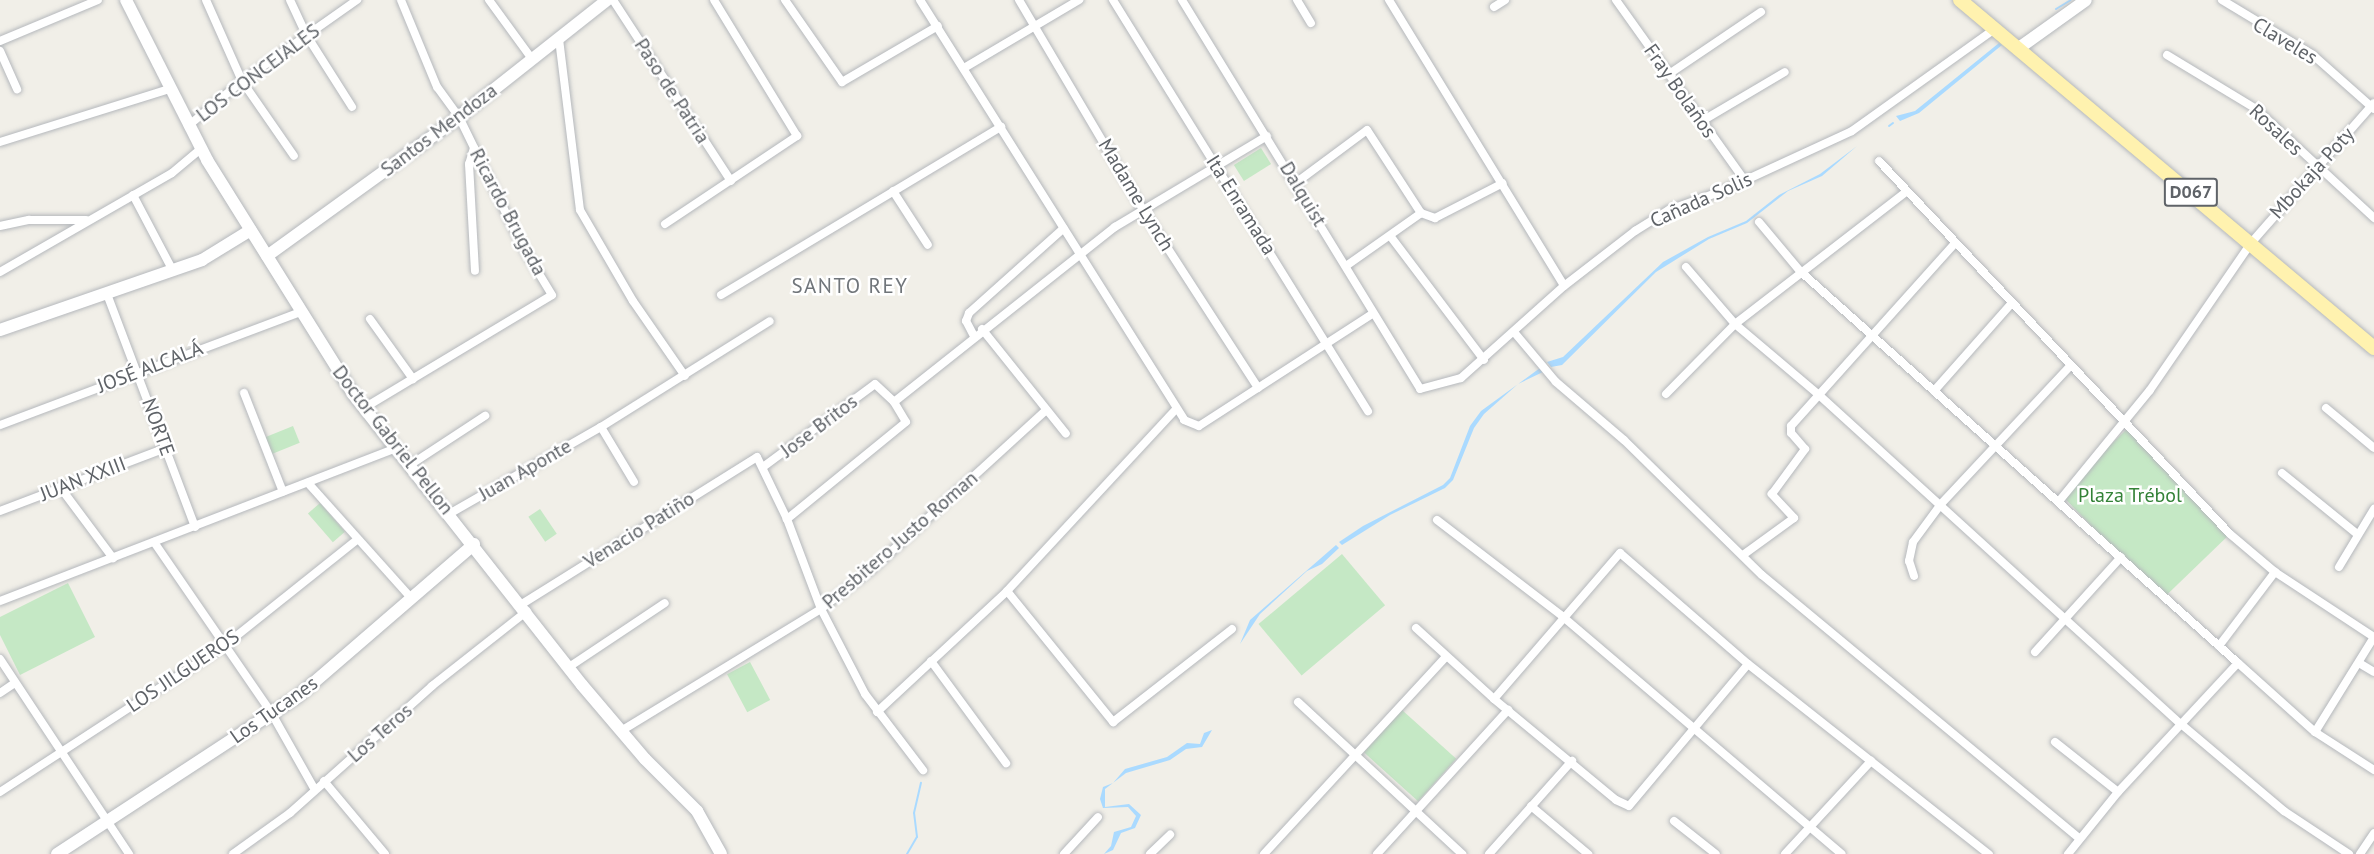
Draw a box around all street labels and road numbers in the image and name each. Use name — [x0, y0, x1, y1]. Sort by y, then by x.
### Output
street label: Claveles — [2248, 12, 2322, 70]
street label: LOS CONCEJALES — [192, 19, 324, 127]
street label: Paso de Patria — [629, 34, 715, 148]
street label: Fray Bolaños — [1639, 39, 1721, 143]
street label: Santos Mendoza — [376, 78, 502, 182]
street label: Rosales — [2244, 99, 2308, 161]
street label: Mbokaja Poty — [2265, 122, 2359, 224]
street label: Madame Lynch — [1093, 134, 1179, 256]
street label: Ricardo Brugada — [464, 144, 552, 280]
street label: Ita Enramada — [1201, 151, 1281, 259]
street label: Dalquist — [1274, 157, 1332, 231]
street label: Cañada Solis — [1646, 167, 1756, 233]
road number: D067 — [2162, 177, 2220, 207]
street label: JOSÉ ALCALÁ — [94, 336, 206, 398]
street label: Doctor Gabriel Pellon — [327, 361, 459, 519]
street label: Jose Britos — [776, 389, 862, 463]
street label: NORTE — [137, 395, 179, 459]
street label: Juan Aponte — [474, 434, 576, 506]
street label: JUAN XXIII — [36, 452, 130, 506]
street label: Presbitero Justo Roman — [817, 466, 983, 614]
street label: Venacio Patiño — [579, 486, 699, 574]
street label: LOS JILGUEROS — [122, 625, 244, 717]
street label: Los Tucanes — [225, 671, 323, 749]
street label: Los Teros — [343, 698, 417, 768]

